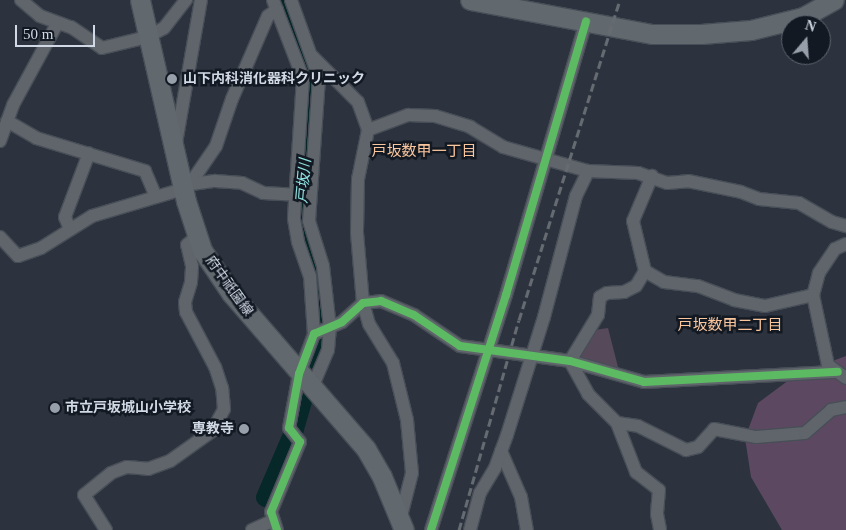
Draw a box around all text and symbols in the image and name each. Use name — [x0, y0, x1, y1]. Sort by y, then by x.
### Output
scale bar — [18, 15, 98, 47]
north arrow — [781, 15, 831, 65]
text: N — [803, 18, 818, 35]
text: 50 m — [23, 26, 53, 42]
place label: 山下内科消化器科クリニック — [183, 71, 365, 87]
marker: 山下内科消化器科クリニック — [165, 72, 179, 86]
district label: 戸坂数甲一丁目 — [372, 143, 476, 161]
water label: 戸坂川 — [293, 158, 315, 204]
street label: 府中祇園線 — [202, 253, 256, 319]
district label: 戸坂数甲二丁目 — [678, 317, 782, 335]
place label: 市立戸坂城山小学校 — [65, 400, 191, 416]
marker: 市立戸坂城山小学校 — [49, 402, 61, 414]
place label: 専教寺 — [192, 421, 234, 437]
marker: 専教寺 — [238, 423, 250, 435]

